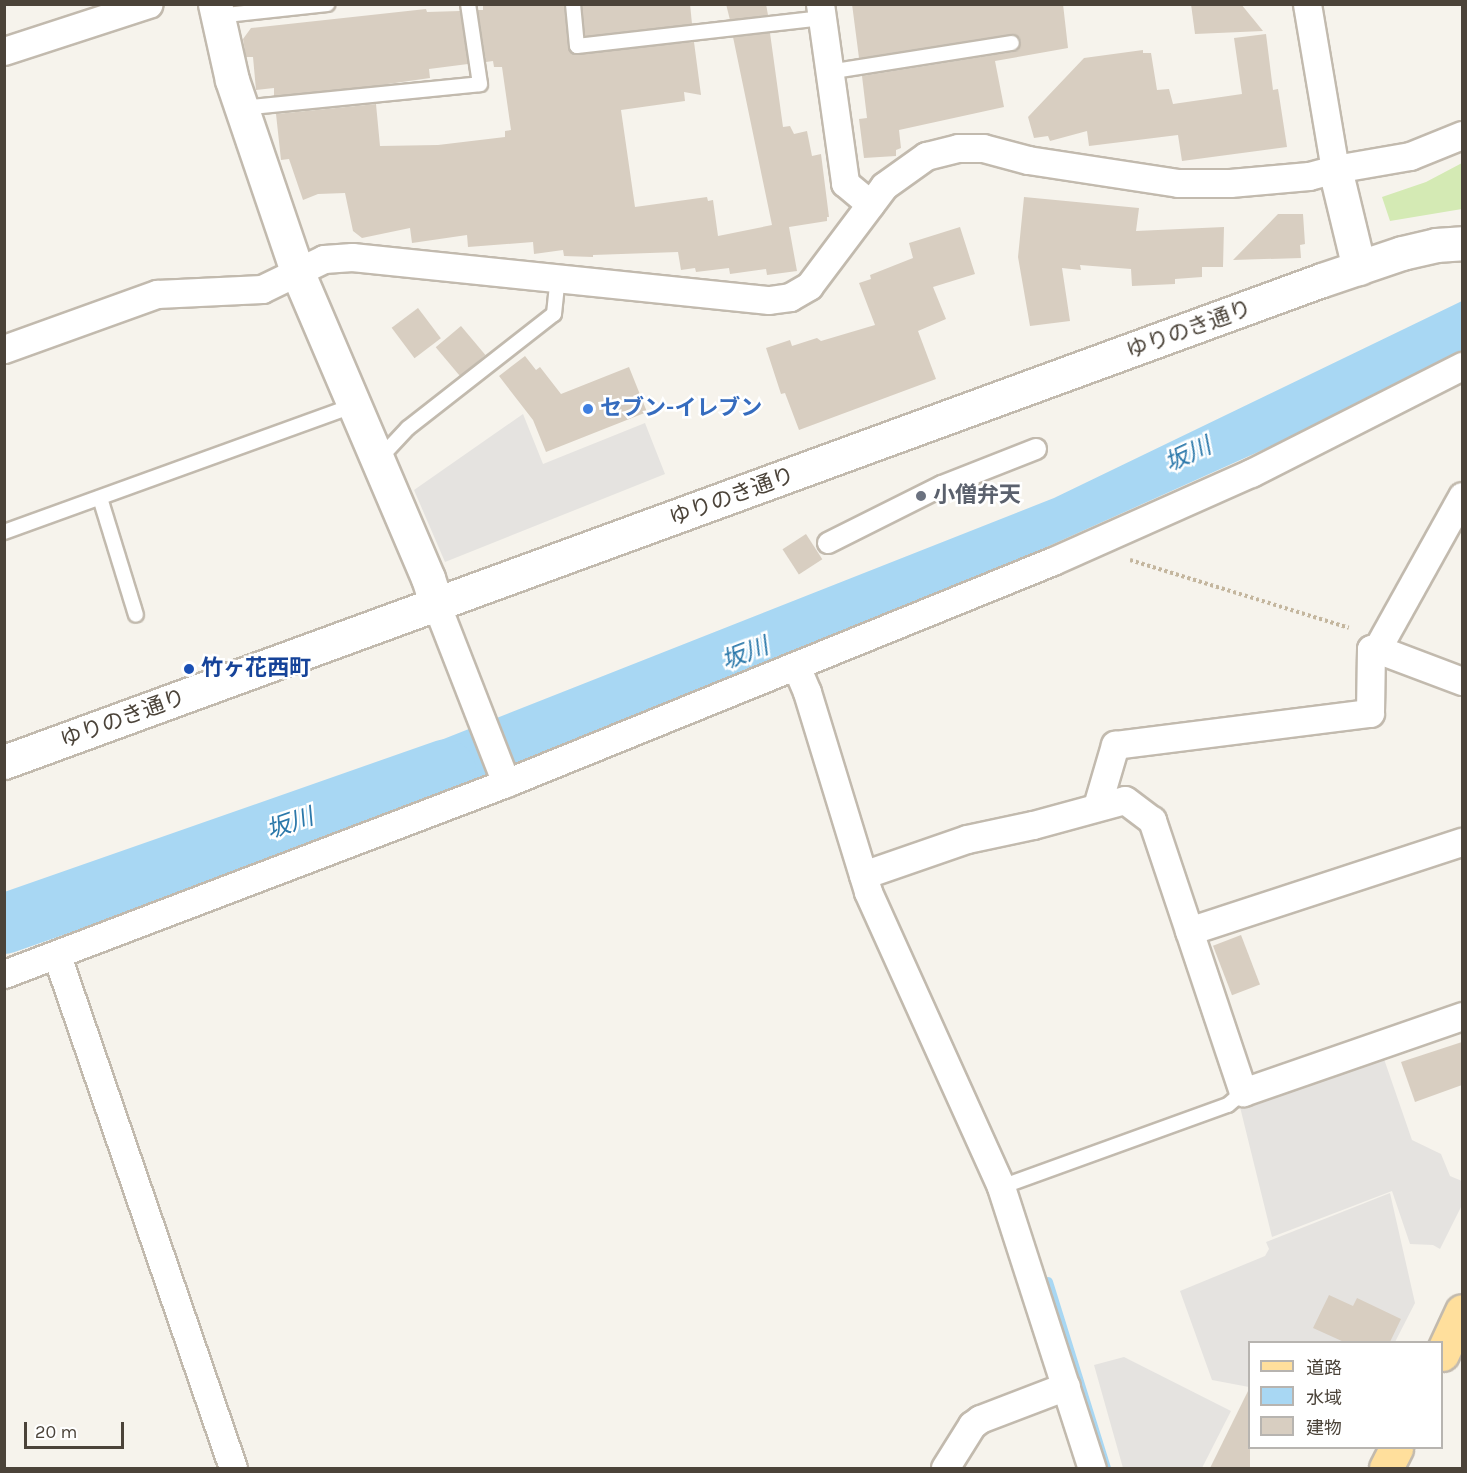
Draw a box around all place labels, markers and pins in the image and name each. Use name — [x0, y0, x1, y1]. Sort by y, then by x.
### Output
place label: セブン-イレブン — [600, 396, 762, 422]
marker: セブン-イレブン — [581, 402, 595, 416]
place label: 小僧弁天 — [933, 483, 1021, 509]
marker: 小僧弁天 — [914, 489, 928, 503]
place label: 竹ヶ花西町 — [201, 656, 311, 682]
marker: 竹ヶ花西町 — [182, 662, 196, 676]

